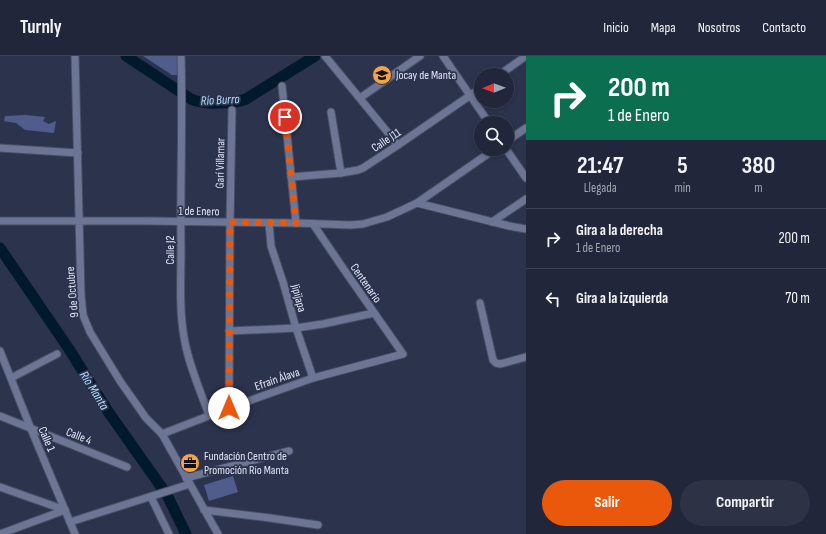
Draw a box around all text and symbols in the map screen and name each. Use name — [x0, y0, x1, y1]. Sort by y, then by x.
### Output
text: Turnly — [20, 16, 62, 39]
text: Inicio — [603, 19, 629, 36]
text: Mapa — [651, 19, 676, 36]
text: Nosotros — [698, 19, 740, 36]
text: Contacto — [762, 19, 806, 36]
school or university icon: Jocay de Manta — [371, 64, 393, 86]
place label: Jocay de Manta — [395, 68, 456, 83]
north arrow — [474, 68, 514, 108]
map controls — [474, 68, 514, 156]
text: 200 m — [608, 71, 670, 104]
icon: right — [542, 72, 594, 124]
water label: Río Burro — [200, 91, 241, 109]
pin — [268, 100, 302, 134]
text: 1 de Enero — [608, 105, 669, 126]
icon: arrive — [274, 106, 296, 128]
button: search — [474, 116, 514, 156]
street label: Calle J11 — [369, 125, 405, 156]
street label: Garí Villamar — [213, 137, 228, 188]
text: 21:47 — [577, 151, 624, 180]
text: 5 — [677, 151, 688, 180]
text: 380 — [742, 151, 775, 180]
text: Llegada — [584, 180, 617, 196]
text: min — [674, 180, 691, 196]
text: m — [754, 180, 763, 196]
street label: 1 de Enero — [178, 204, 220, 219]
text: Gira a la derecha — [576, 221, 663, 240]
icon: right — [542, 228, 564, 250]
text: 200 m — [778, 229, 810, 248]
street label: Calle J2 — [163, 236, 178, 264]
text: 1 de Enero — [576, 240, 620, 256]
street label: Centenario — [347, 261, 385, 306]
street label: 9 de Octubre — [63, 266, 82, 318]
street label: Jipijapa — [287, 282, 310, 314]
icon: left — [542, 288, 564, 310]
text: Gira a la izquierda — [576, 289, 668, 308]
text: 70 m — [785, 289, 810, 308]
street label: Efraín Álava — [253, 365, 302, 394]
water label: Río Manta — [76, 368, 113, 414]
position arrow — [208, 387, 250, 429]
street label: Calle 1 — [35, 424, 59, 455]
street label: Calle 4 — [64, 425, 94, 448]
place label: Fundación Centro de Promoción Río Manta — [204, 449, 289, 478]
office icon: Fundación Centro de Promoción Río Manta — [179, 452, 201, 474]
button: Salir — [542, 480, 672, 526]
button: Compartir — [680, 480, 810, 526]

